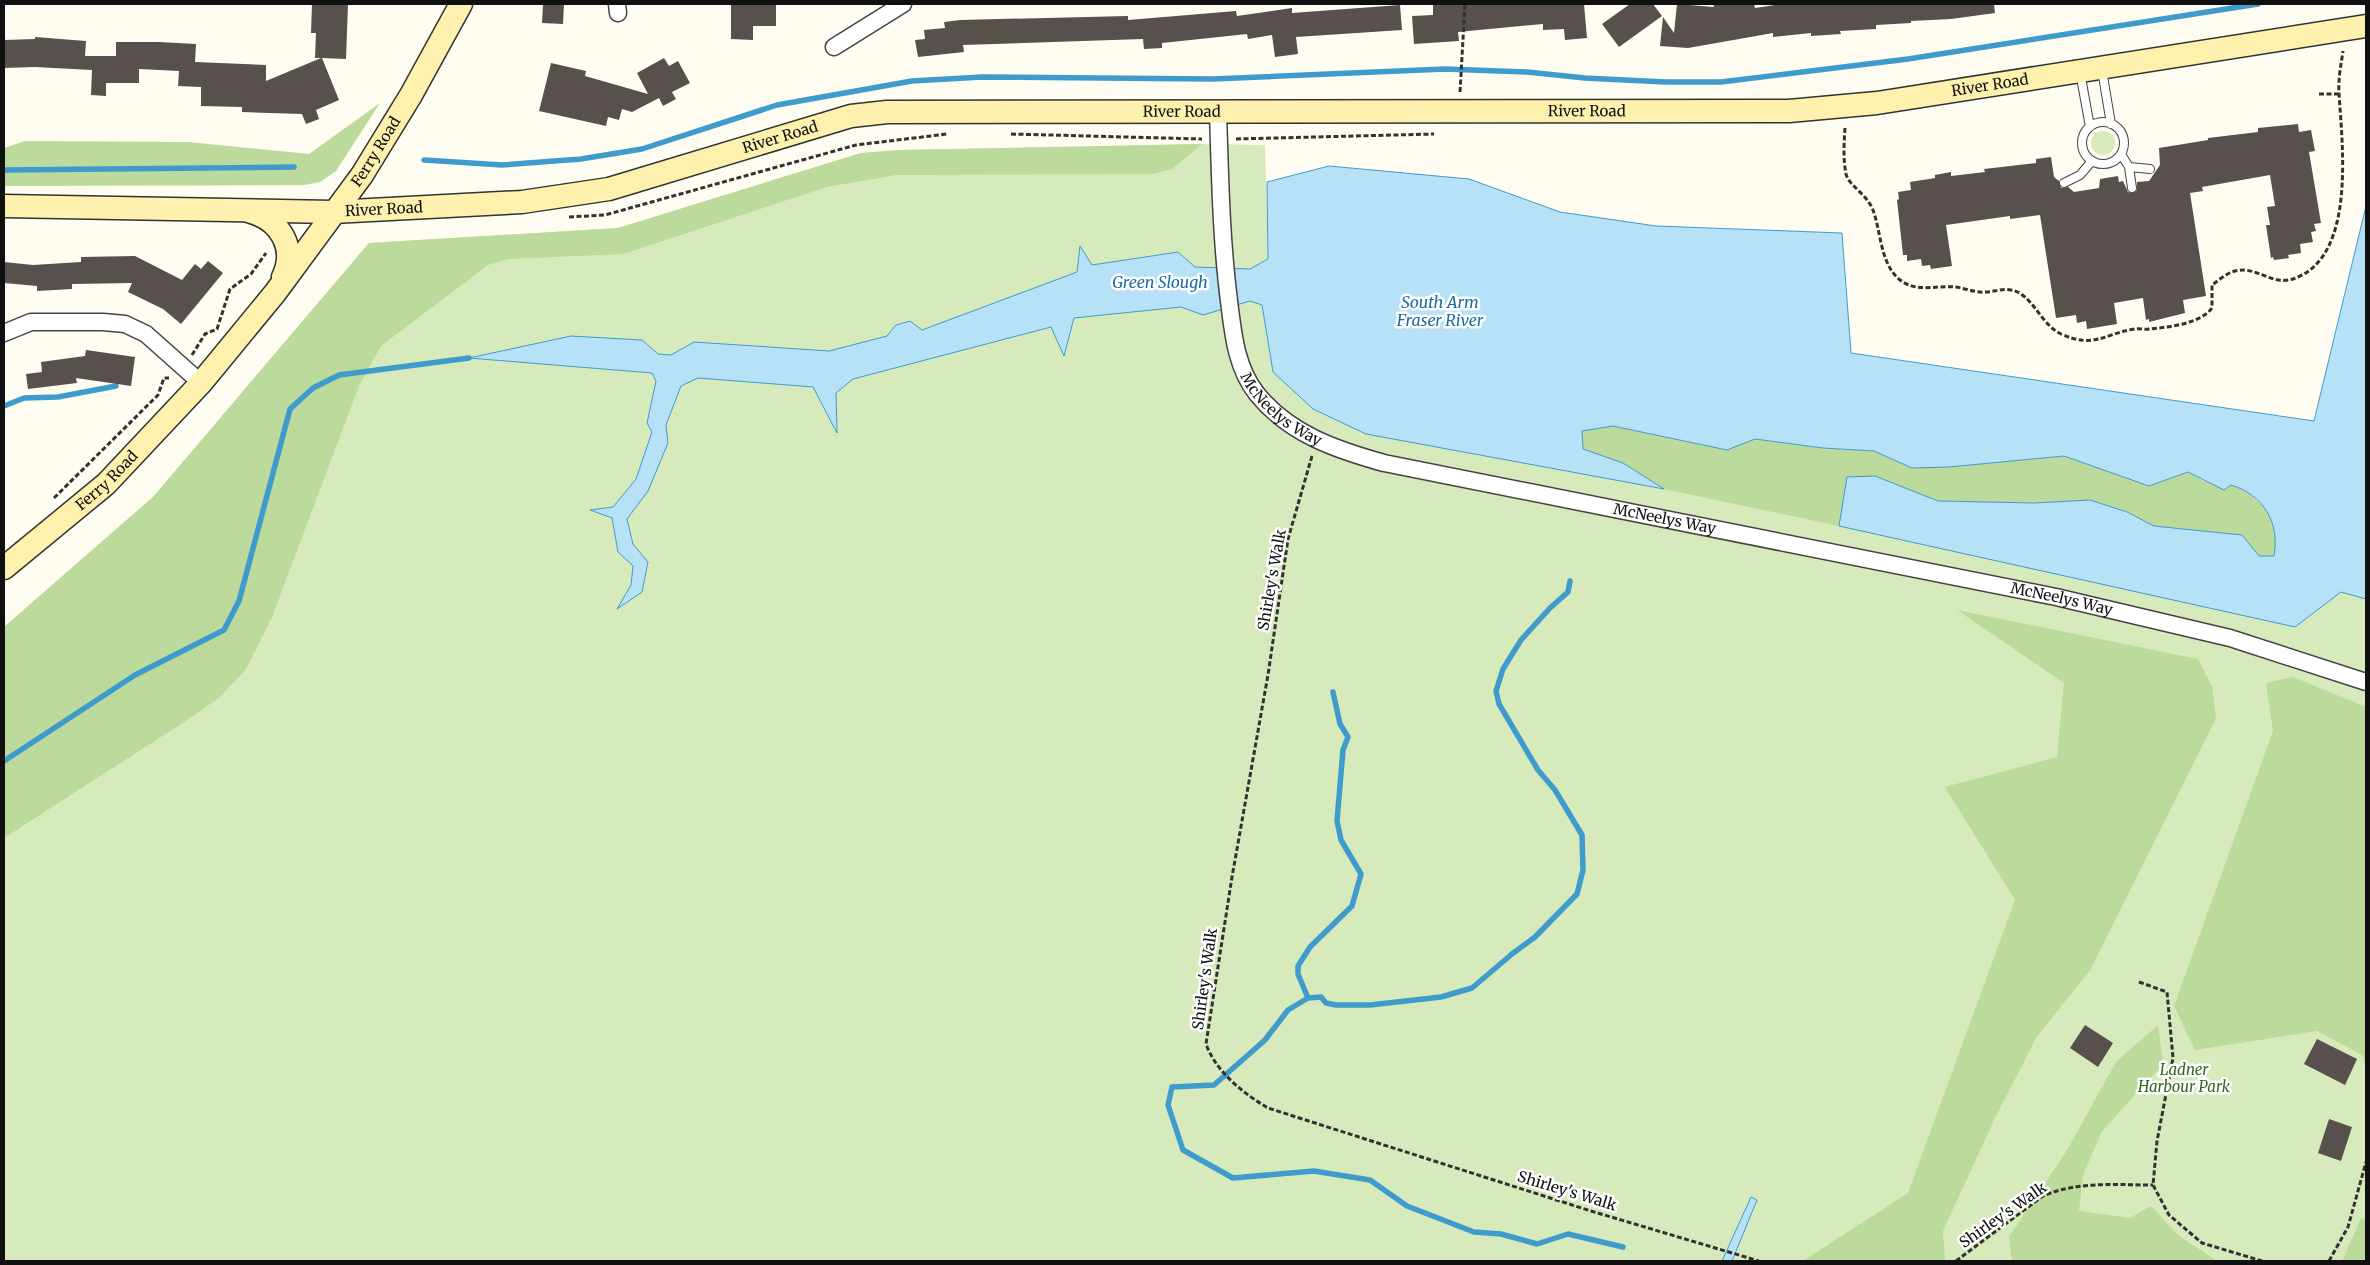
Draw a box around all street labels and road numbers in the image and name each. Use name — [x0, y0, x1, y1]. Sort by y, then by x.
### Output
street label: River Road — [1950, 69, 2030, 100]
street label: River Road — [1548, 101, 1626, 120]
street label: River Road — [1143, 102, 1221, 121]
street label: Ferry Road — [347, 113, 404, 190]
street label: River Road — [740, 117, 820, 157]
street label: River Road — [344, 197, 423, 220]
street label: McNeelys Way — [1236, 369, 1325, 450]
street label: Ferry Road — [71, 446, 142, 514]
street label: McNeelys Way — [1612, 499, 1718, 538]
street label: Shirley's Walk — [1253, 527, 1290, 632]
street label: McNeelys Way — [2009, 578, 2115, 619]
street label: Shirley's Walk — [1188, 926, 1221, 1031]
street label: Shirley's Walk — [1515, 1166, 1619, 1215]
street label: Shirley's Walk — [1955, 1177, 2051, 1252]

